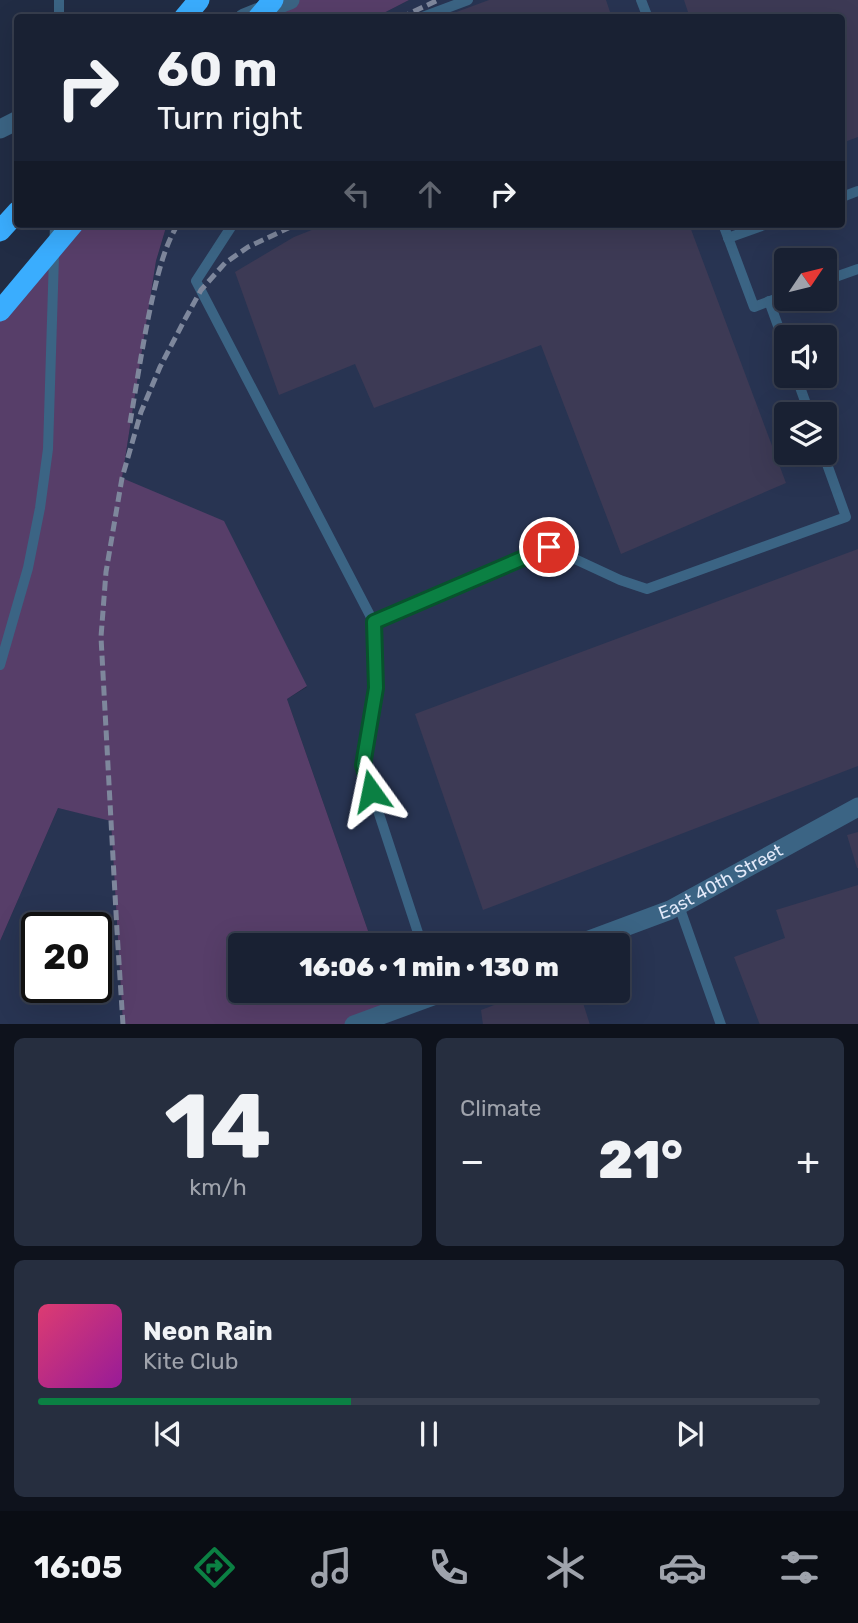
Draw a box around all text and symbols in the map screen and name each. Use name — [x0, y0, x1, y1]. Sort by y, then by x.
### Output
text: 60 m — [157, 40, 278, 98]
icon: right — [42, 42, 133, 133]
text: Turn right — [157, 99, 302, 137]
icon: left — [338, 175, 376, 213]
icon: ahead — [411, 175, 449, 213]
icon: right — [484, 175, 522, 213]
north arrow — [774, 248, 836, 312]
map controls — [774, 248, 837, 465]
button: sound — [774, 325, 837, 388]
button: layers — [774, 402, 837, 465]
pin — [519, 517, 579, 577]
icon: arrive — [530, 528, 568, 566]
position arrow — [334, 754, 408, 828]
street label: East 40th Street — [655, 839, 787, 924]
speed limit sign: 20 — [21, 912, 112, 1003]
text: 16:06 · 1 min · 130 m — [299, 952, 559, 983]
text: 14 — [164, 1073, 272, 1181]
text: Climate — [460, 1094, 541, 1122]
text: 21° — [598, 1129, 683, 1191]
text: − — [460, 1138, 485, 1184]
text: + — [796, 1138, 820, 1184]
text: km/h — [189, 1173, 247, 1201]
text: Neon Rain — [143, 1316, 273, 1347]
text: Kite Club — [143, 1347, 238, 1375]
icon: previous — [149, 1415, 187, 1453]
icon: pause — [410, 1415, 448, 1453]
icon: next — [671, 1415, 709, 1453]
icon: directions — [190, 1543, 239, 1592]
icon: music — [307, 1543, 356, 1592]
icon: phone — [424, 1543, 473, 1592]
icon: climate — [541, 1543, 590, 1592]
icon: car — [658, 1543, 707, 1592]
icon: filters — [775, 1543, 824, 1592]
text: 16:05 — [34, 1548, 122, 1586]

